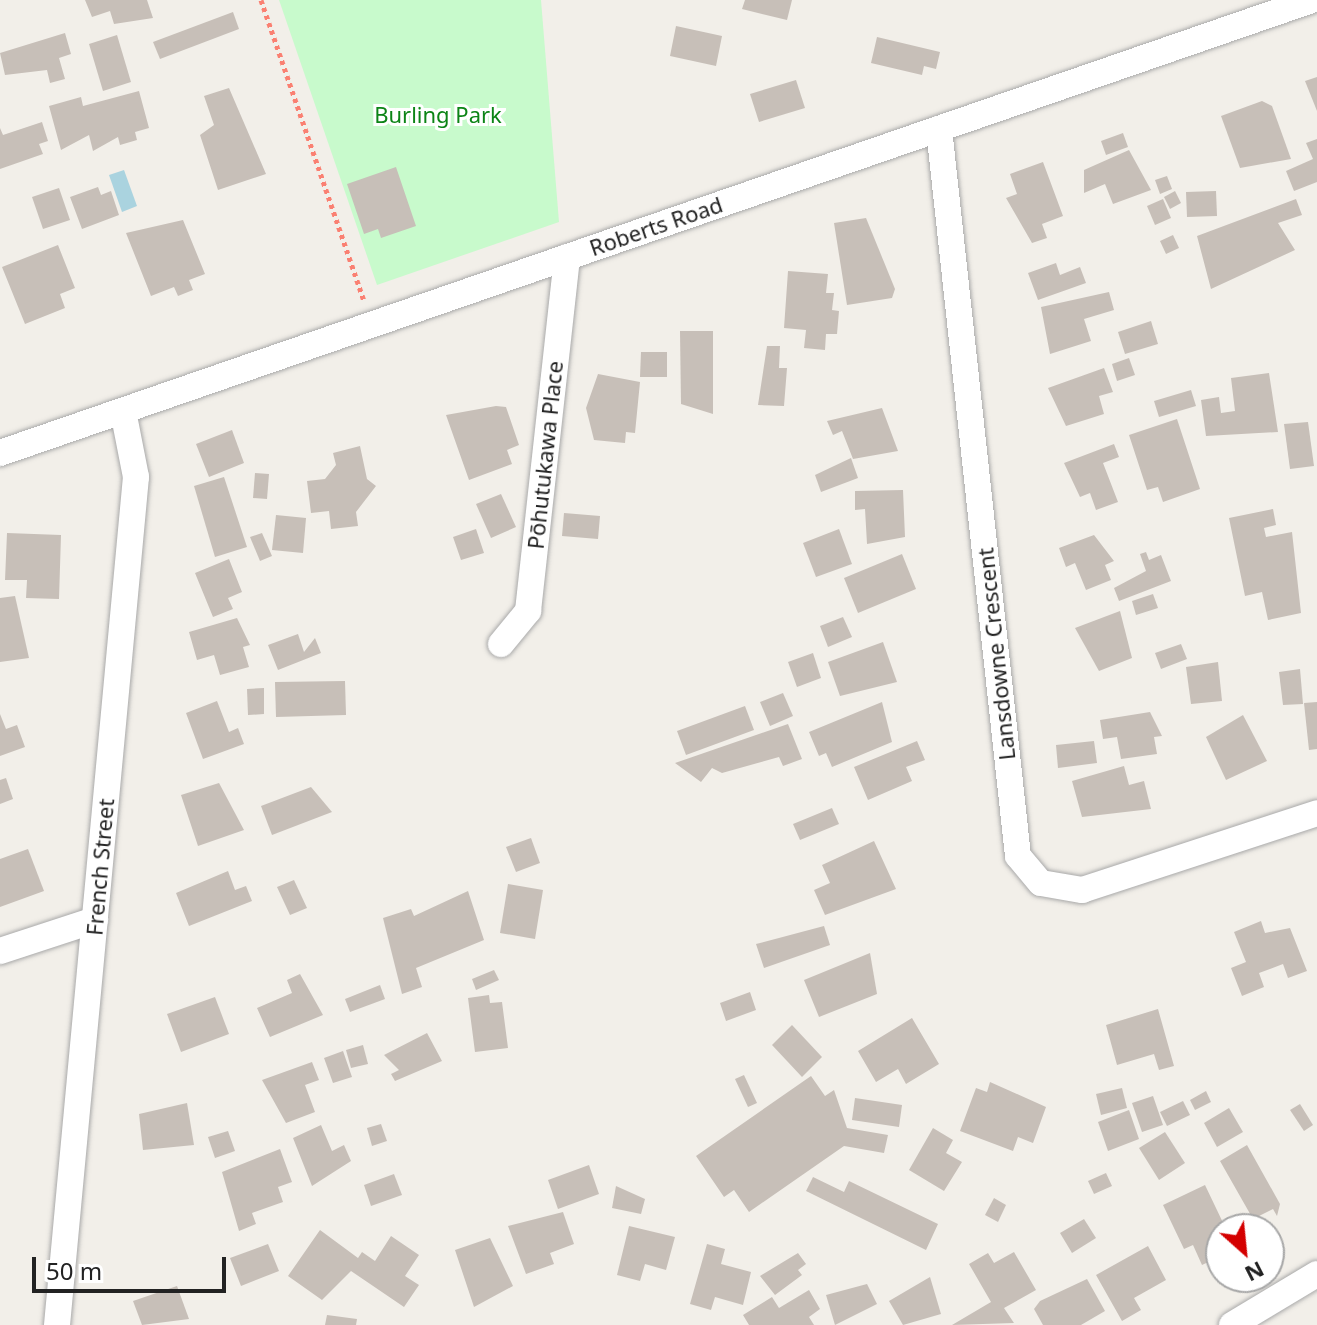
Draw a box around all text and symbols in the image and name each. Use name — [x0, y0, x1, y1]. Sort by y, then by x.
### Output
park label: Burling Park — [374, 102, 502, 128]
street label: Roberts Road — [586, 191, 726, 261]
street label: Pōhutukawa Place — [522, 360, 568, 550]
street label: Lansdowne Crescent — [972, 546, 1020, 762]
street label: French Street — [81, 797, 119, 937]
north arrow — [1205, 1213, 1285, 1293]
scale bar — [36, 1241, 230, 1291]
text: 50 m — [46, 1254, 102, 1287]
text: N — [1240, 1255, 1270, 1290]

